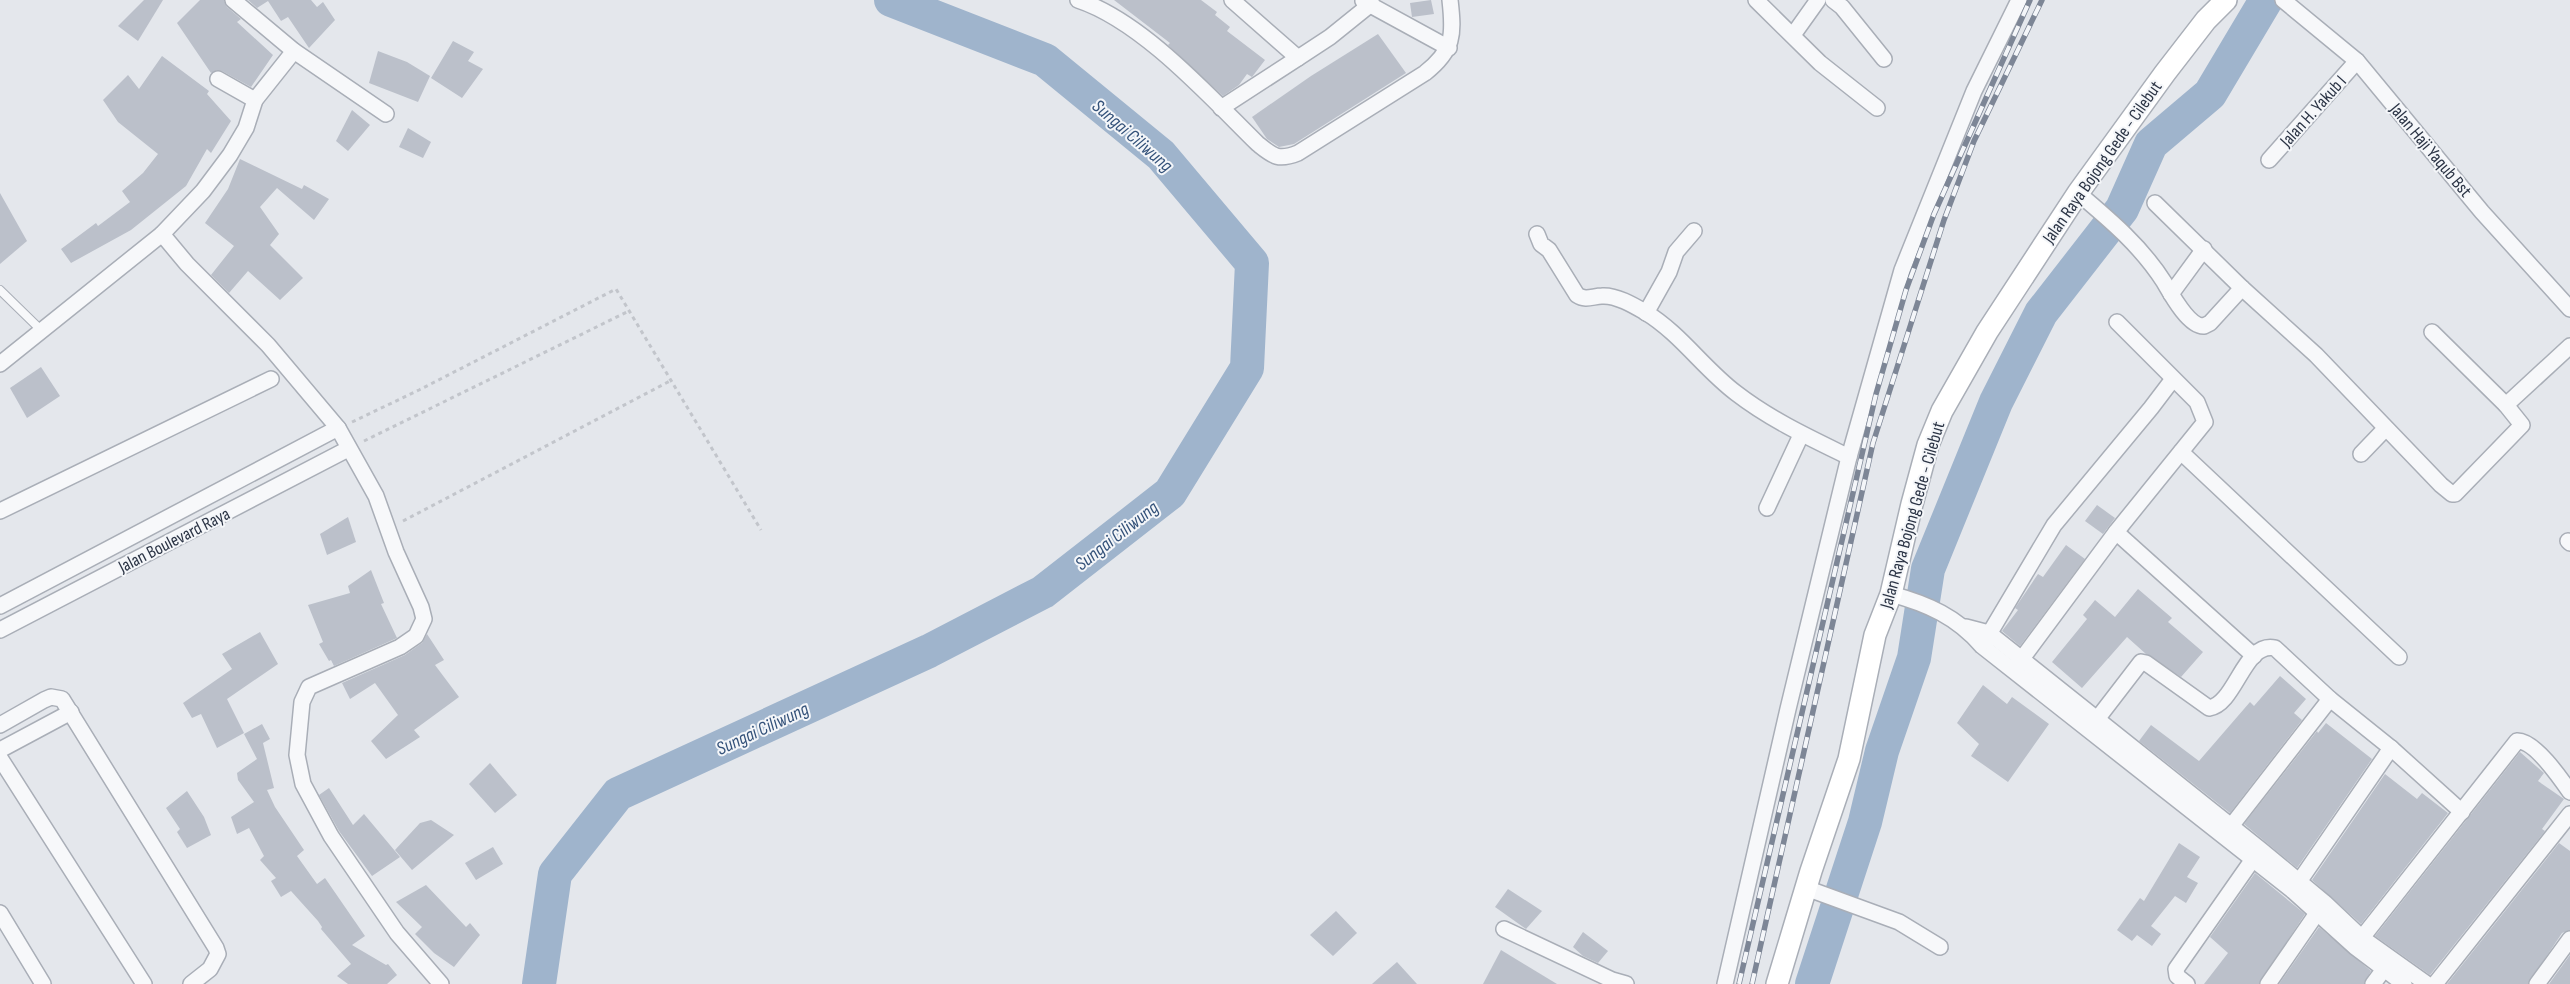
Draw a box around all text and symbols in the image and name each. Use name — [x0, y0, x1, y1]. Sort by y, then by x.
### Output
street label: Jalan H. Yakub I — [2275, 71, 2351, 152]
street label: Jalan Raya Bojong Gede - Cilebut — [2038, 77, 2167, 248]
water label: Sungai Ciliwung — [1087, 95, 1177, 178]
street label: Jalan Haji Yaqub Bst — [2385, 98, 2476, 202]
street label: Jalan Raya Bojong Gede - Cilebut — [1875, 419, 1949, 612]
water label: Sungai Ciliwung — [1071, 496, 1163, 576]
street label: Jalan Boulevard Raya — [114, 503, 234, 578]
water label: Sungai Ciliwung — [713, 698, 813, 761]

